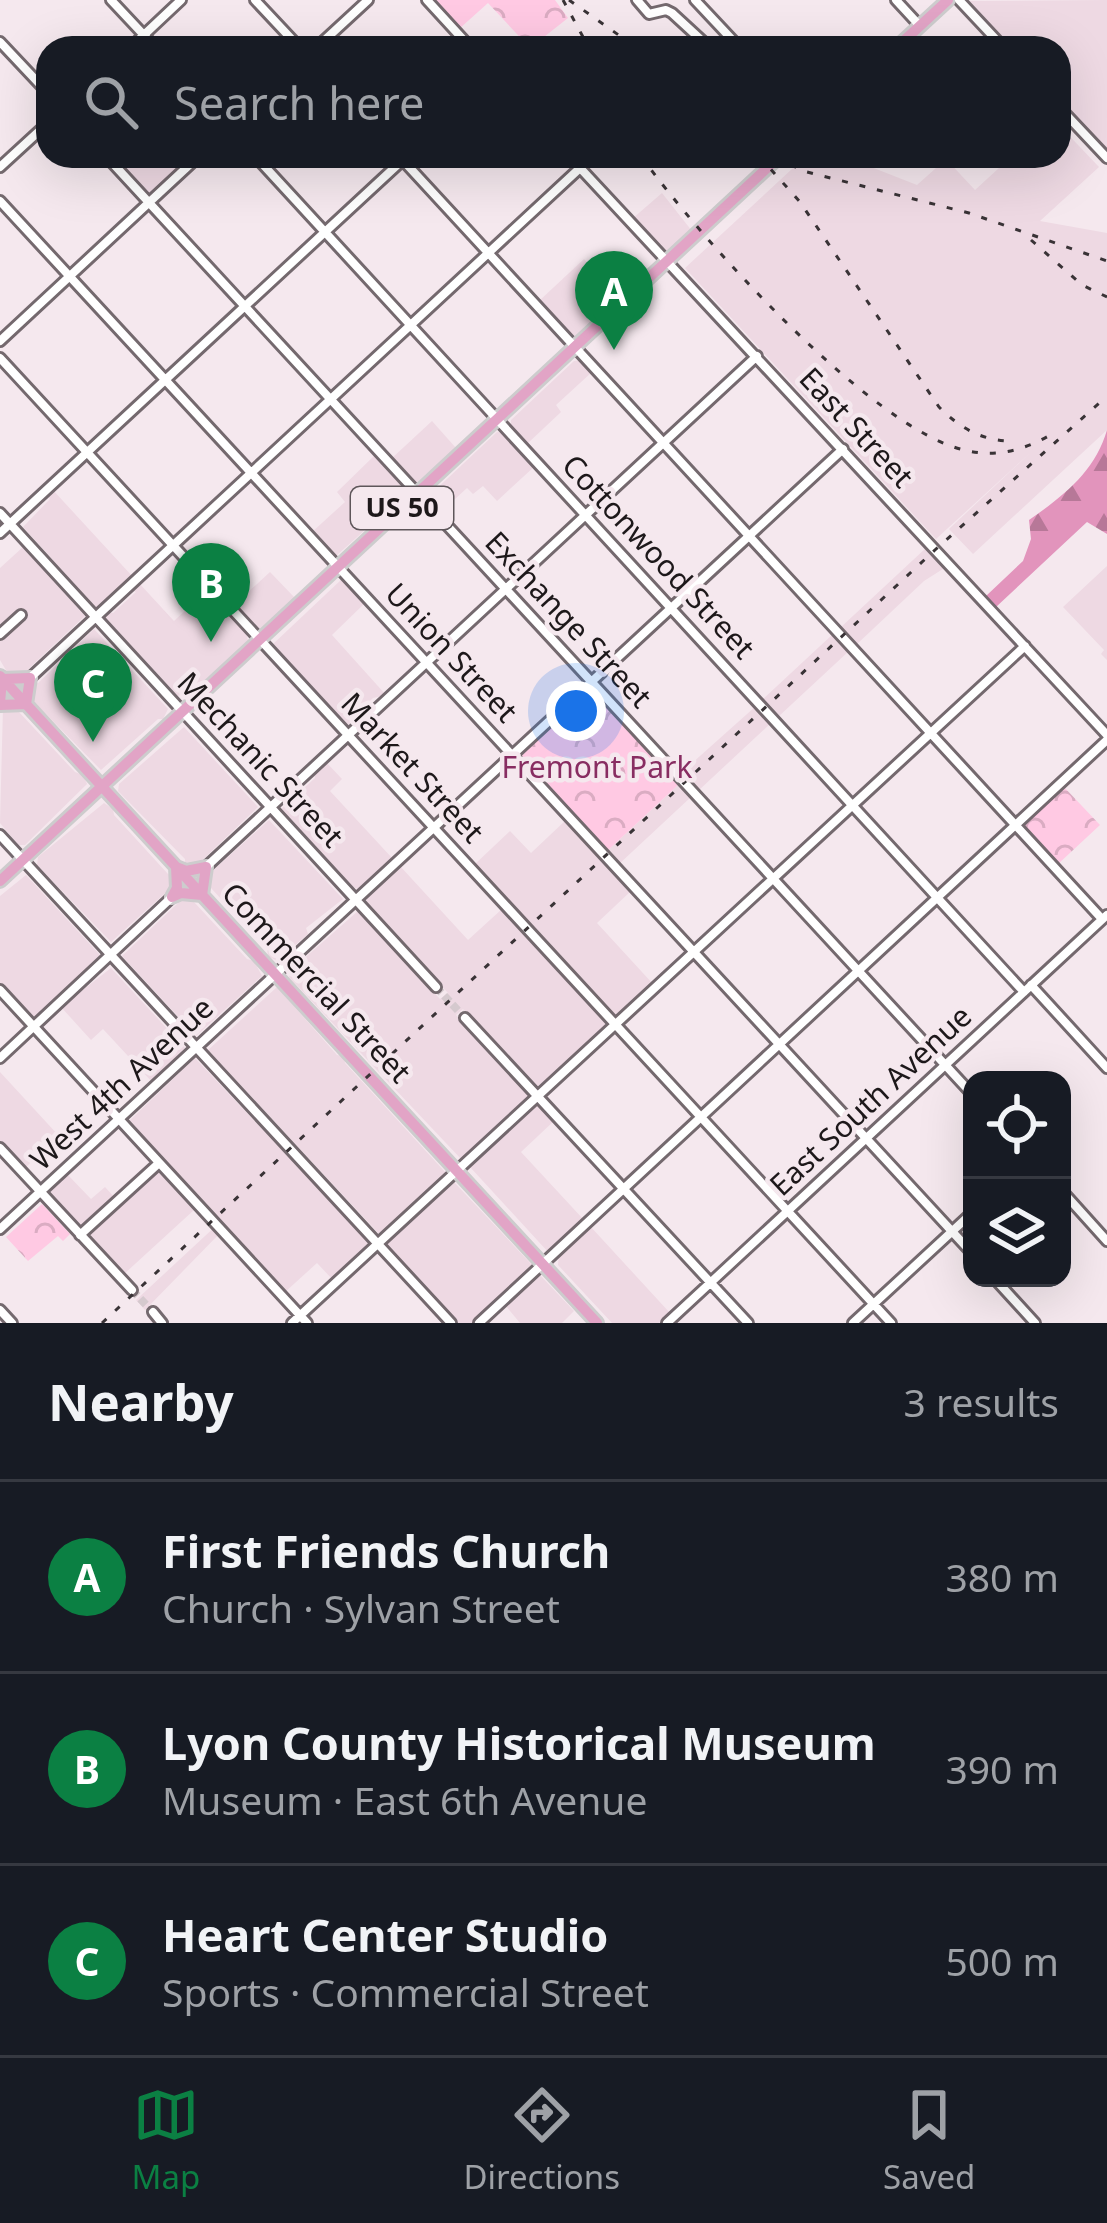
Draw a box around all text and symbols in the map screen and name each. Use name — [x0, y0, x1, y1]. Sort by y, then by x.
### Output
search box — [36, 36, 1071, 168]
icon: search — [78, 69, 144, 135]
text: Search here — [174, 72, 424, 133]
pin: A — [575, 251, 653, 350]
street label: East Street — [791, 358, 923, 496]
street label: Cottonwood Street — [554, 445, 765, 667]
road number: US 50 — [351, 487, 453, 529]
street label: Exchange Street — [477, 522, 662, 716]
pin: B — [172, 543, 250, 642]
street label: Union Street — [377, 573, 527, 731]
pin: C — [54, 643, 132, 742]
street label: Mechanic Street — [169, 662, 353, 856]
your location — [546, 681, 606, 741]
street label: Market Street — [333, 683, 494, 851]
park label: Fremont Park — [501, 746, 693, 787]
street label: Commercial Street — [213, 873, 421, 1091]
street label: West 4th Avenue — [20, 987, 222, 1179]
street label: East South Avenue — [760, 996, 980, 1204]
map controls — [963, 1071, 1071, 1287]
button: locate — [963, 1071, 1071, 1179]
button: layers — [963, 1179, 1071, 1287]
text: Nearby — [48, 1366, 234, 1436]
text: 3 results — [904, 1375, 1059, 1428]
text: First Friends Church — [162, 1520, 610, 1581]
text: A — [74, 1550, 101, 1603]
text: 380 m — [945, 1550, 1059, 1603]
text: Church · Sylvan Street — [162, 1581, 560, 1634]
text: Lyon County Historical Museum — [162, 1712, 876, 1773]
text: B — [74, 1742, 100, 1795]
text: 390 m — [945, 1742, 1059, 1795]
text: Museum · East 6th Avenue — [162, 1773, 647, 1826]
text: Heart Center Studio — [162, 1904, 608, 1965]
text: C — [74, 1934, 100, 1987]
text: 500 m — [945, 1934, 1059, 1987]
text: Sports · Commercial Street — [162, 1965, 649, 2018]
tab: Map — [132, 2082, 200, 2199]
tab: Directions — [463, 2082, 620, 2199]
tab: Saved — [883, 2082, 975, 2199]

